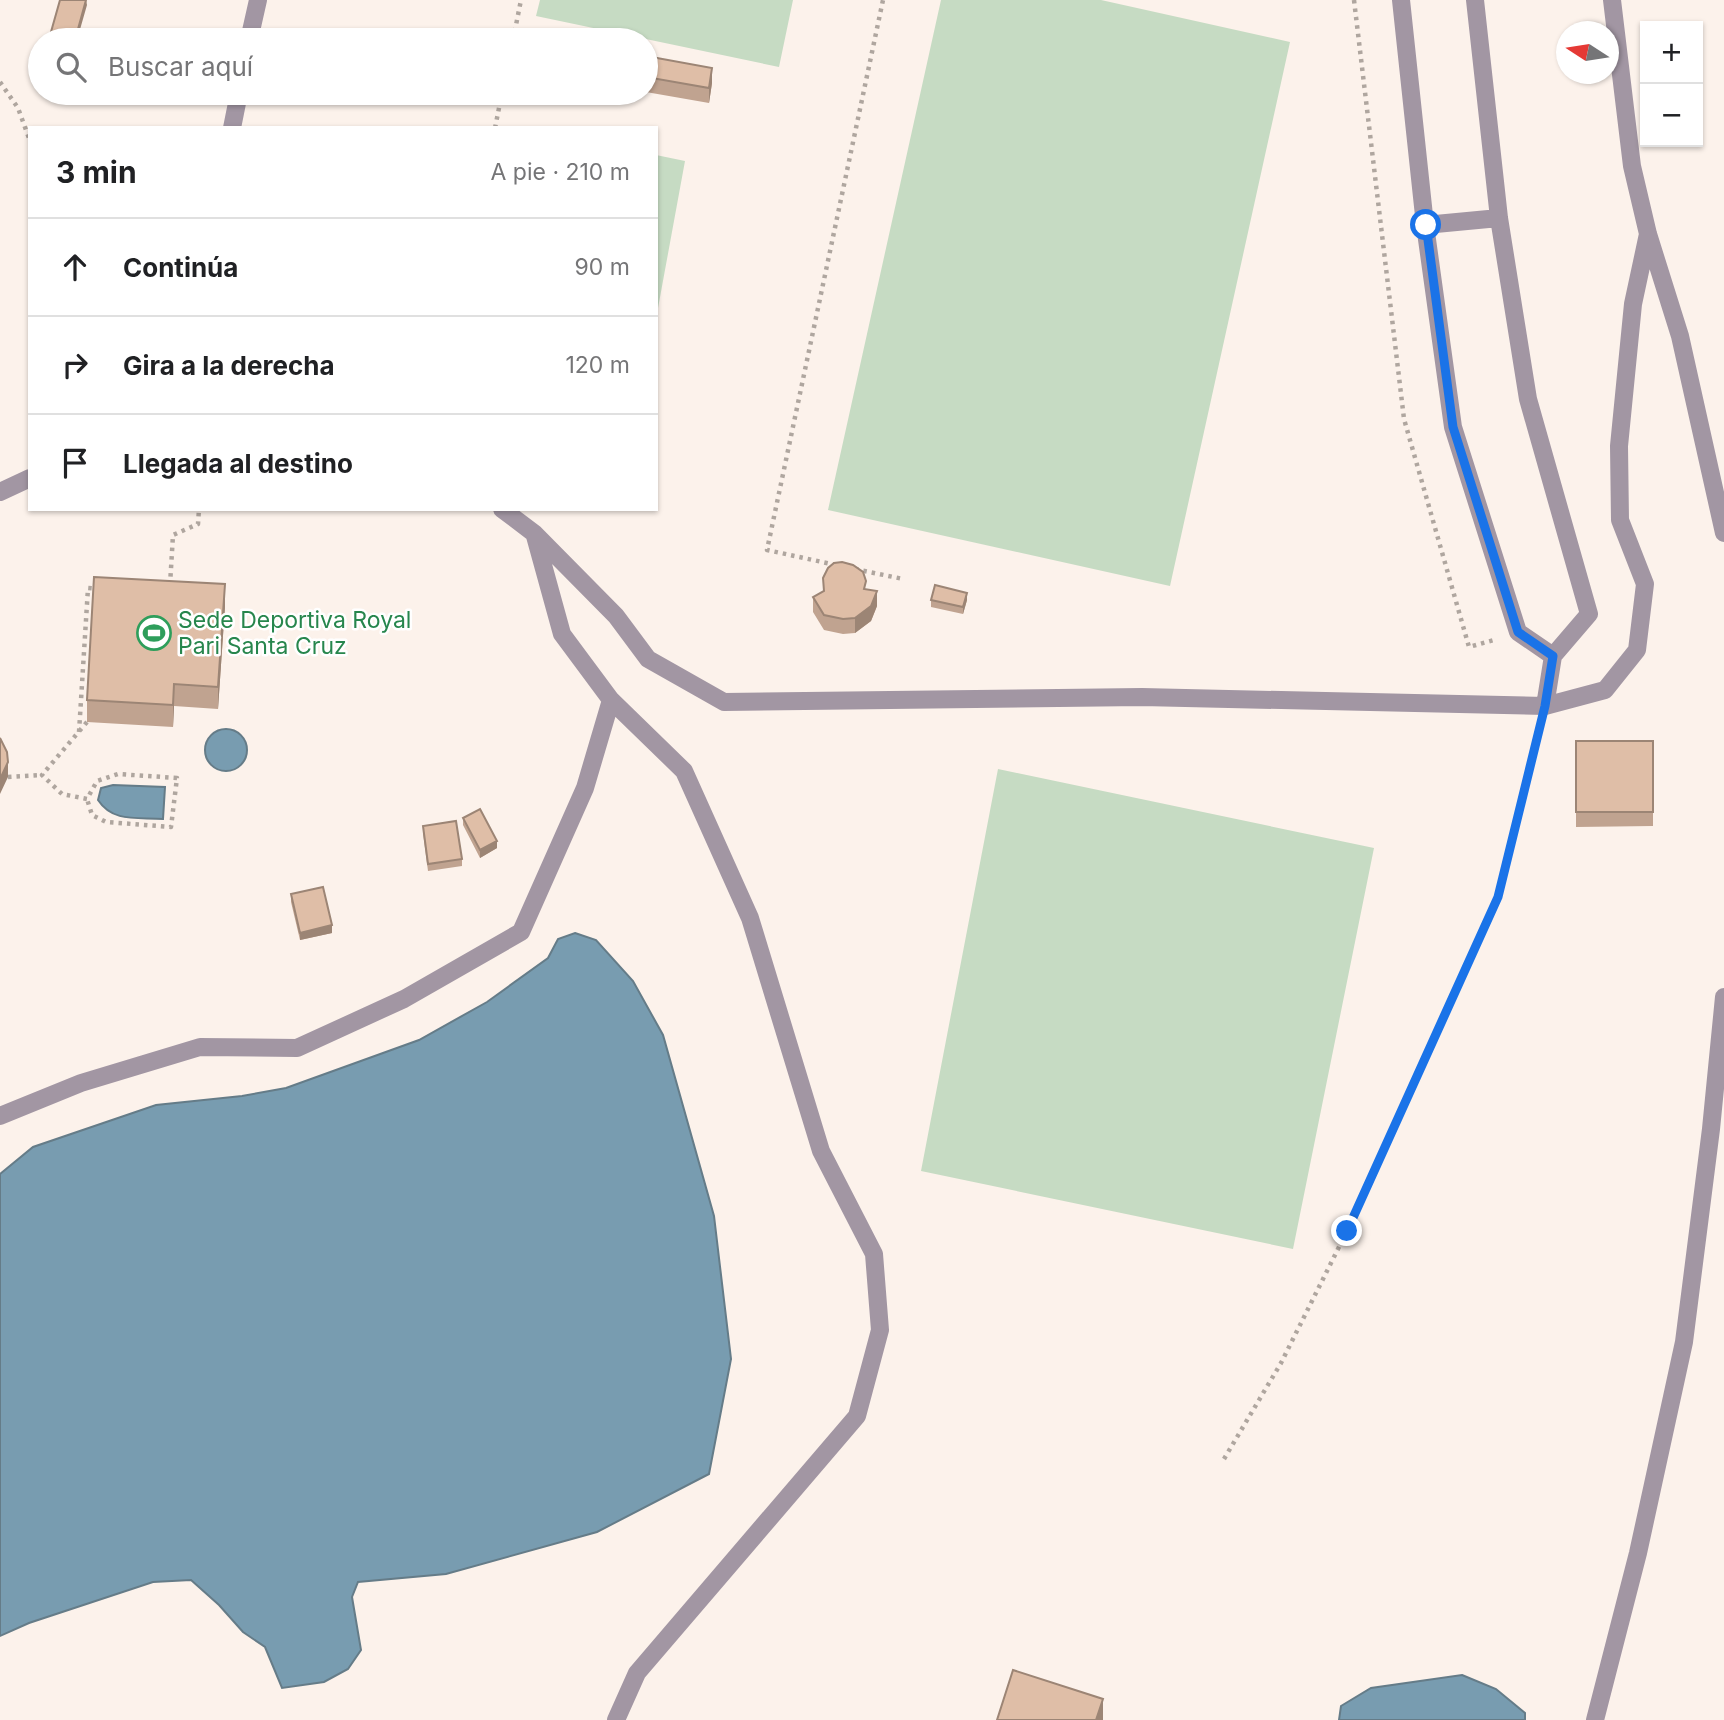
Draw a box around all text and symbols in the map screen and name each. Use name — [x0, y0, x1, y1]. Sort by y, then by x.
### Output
north arrow — [1556, 21, 1619, 84]
map controls — [1640, 21, 1703, 147]
button: + — [1640, 21, 1703, 84]
search box — [28, 28, 658, 105]
icon: search — [52, 48, 90, 86]
text: Buscar aquí — [108, 51, 253, 82]
button: − — [1640, 84, 1703, 147]
text: 3 min — [56, 154, 137, 190]
text: A pie · 210 m — [491, 158, 630, 186]
route start — [1410, 209, 1441, 240]
icon: ahead — [56, 248, 94, 286]
text: Continúa — [123, 252, 238, 283]
text: 90 m — [575, 253, 630, 281]
icon: right — [56, 346, 94, 384]
text: Gira a la derecha — [123, 350, 335, 381]
text: 120 m — [565, 351, 630, 379]
icon: arrive — [56, 444, 94, 482]
text: Llegada al destino — [123, 448, 353, 479]
place label: Sede Deportiva Royal Pari Santa Cruz — [178, 606, 411, 660]
sports icon: Sede Deportiva Royal Pari Santa Cruz — [135, 614, 173, 652]
route end — [1331, 1215, 1362, 1246]

